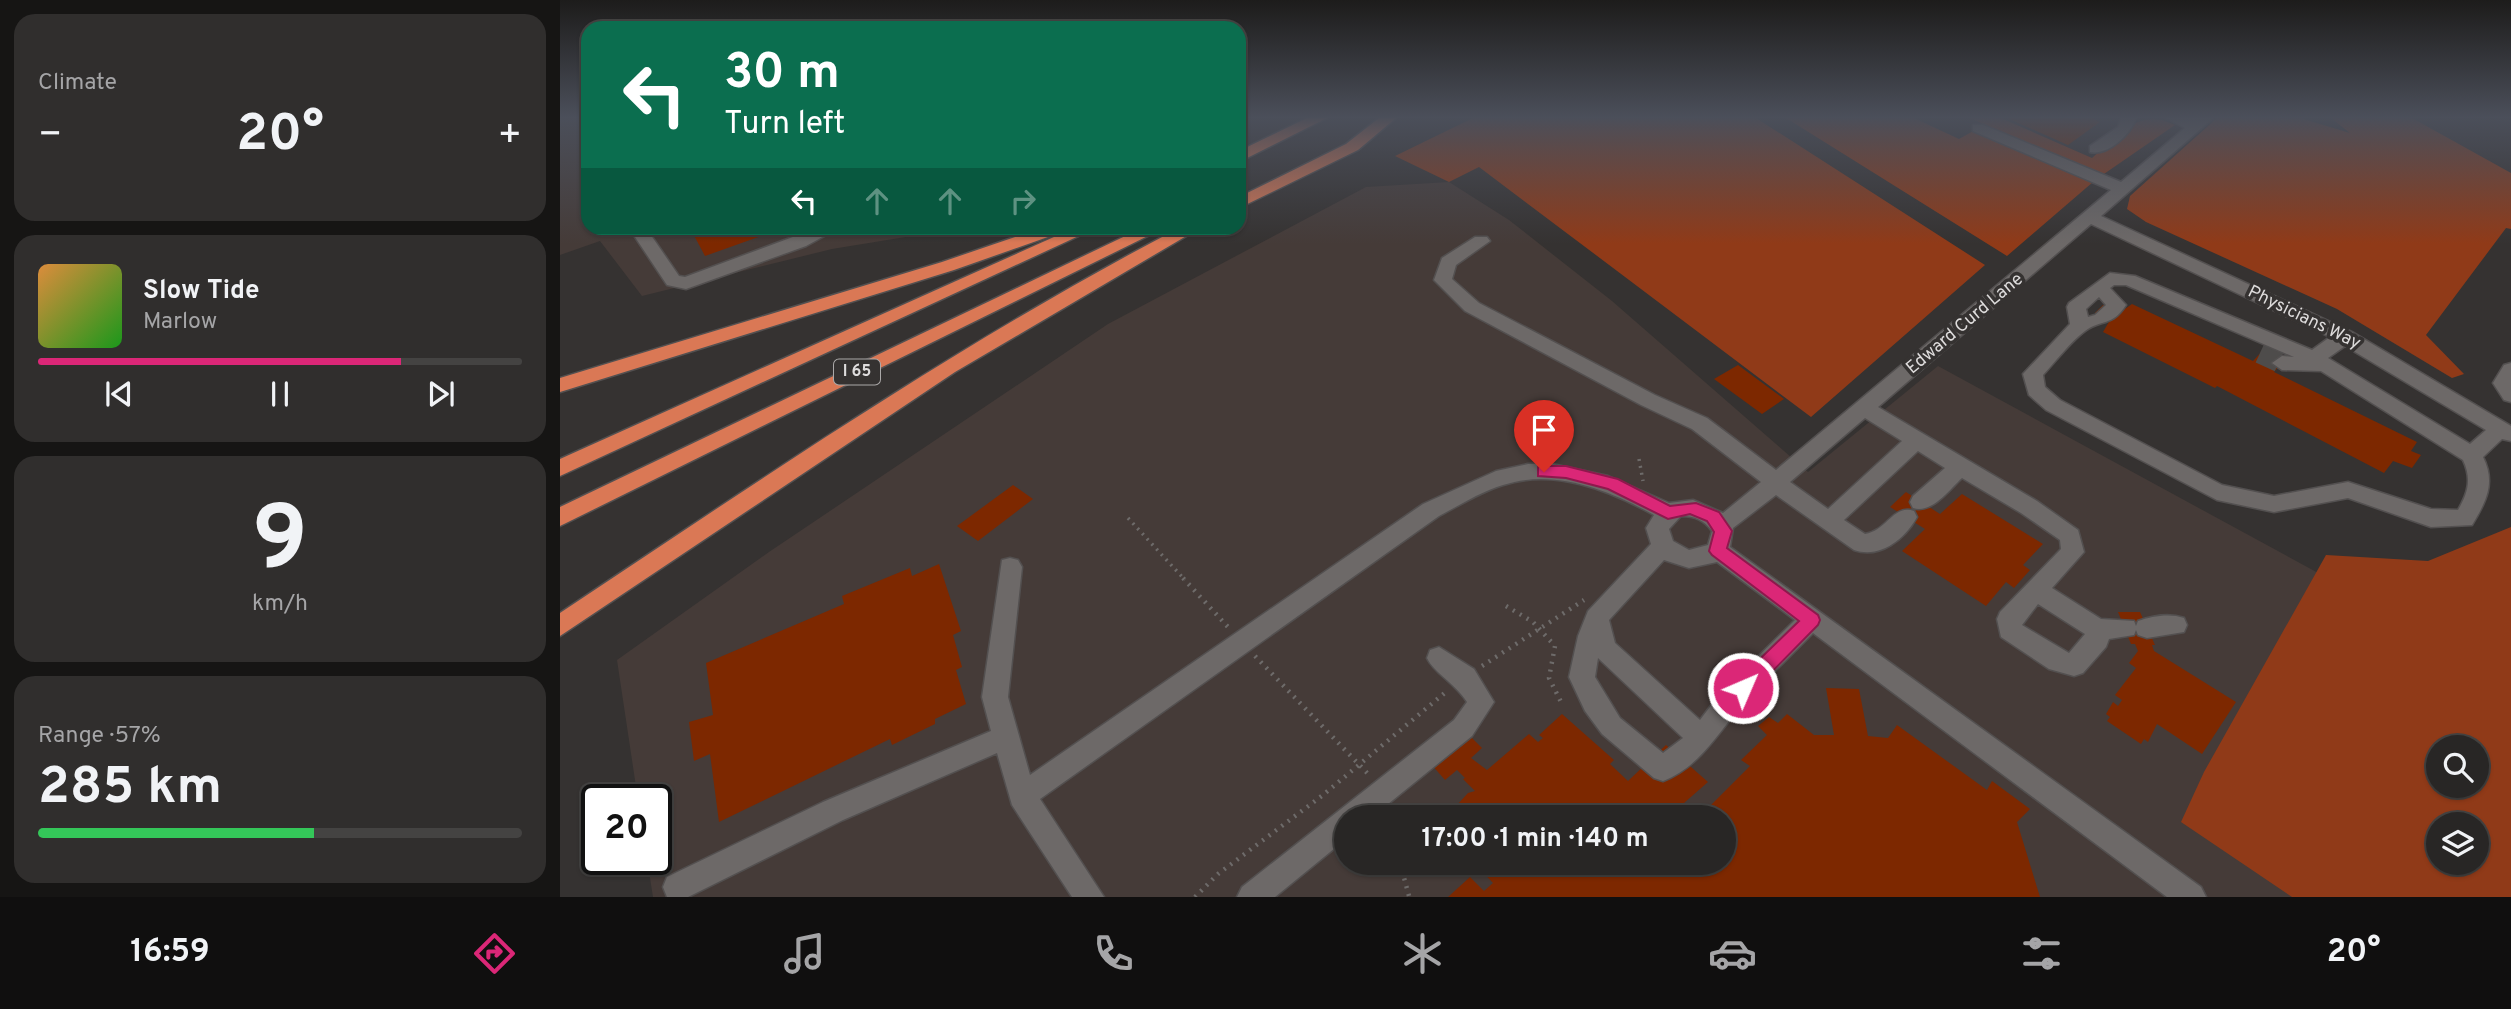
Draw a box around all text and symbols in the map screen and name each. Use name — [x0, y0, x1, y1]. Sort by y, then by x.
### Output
text: 30 m — [724, 44, 840, 106]
icon: left — [609, 49, 700, 140]
text: Climate — [38, 69, 117, 98]
text: 20° — [236, 103, 324, 169]
text: Turn left — [724, 105, 845, 145]
text: − — [38, 112, 63, 161]
text: + — [497, 112, 522, 161]
icon: left — [785, 182, 823, 220]
icon: ahead — [858, 182, 896, 220]
icon: ahead — [931, 182, 969, 220]
icon: right — [1004, 182, 1042, 220]
street label: Edward Curd Lane — [1902, 268, 2028, 380]
text: Slow Tide — [143, 275, 260, 308]
street label: Physicians Way — [2244, 281, 2364, 355]
text: Marlow — [143, 308, 217, 337]
road number: I 65 — [834, 360, 880, 384]
icon: previous — [100, 375, 138, 413]
icon: pause — [261, 375, 299, 413]
icon: next — [422, 375, 460, 413]
pin — [1514, 400, 1574, 472]
icon: arrive — [1525, 411, 1563, 449]
text: 9 — [252, 487, 308, 602]
text: km/h — [252, 590, 308, 619]
position arrow — [1706, 651, 1780, 725]
text: Range · 57% — [38, 722, 161, 751]
map controls — [2426, 735, 2489, 875]
button: search — [2426, 735, 2489, 798]
text: 285 km — [38, 756, 222, 822]
speed limit sign: 20 — [581, 784, 672, 875]
button: layers — [2426, 812, 2489, 875]
text: 17:00 · 1 min · 140 m — [1422, 823, 1648, 856]
icon: directions — [470, 929, 519, 978]
icon: music — [780, 929, 829, 978]
icon: phone — [1089, 929, 1138, 978]
icon: climate — [1398, 929, 1447, 978]
icon: car — [1708, 929, 1757, 978]
icon: filters — [2017, 929, 2066, 978]
text: 16:59 — [130, 933, 210, 973]
text: 20° — [2327, 933, 2381, 973]

